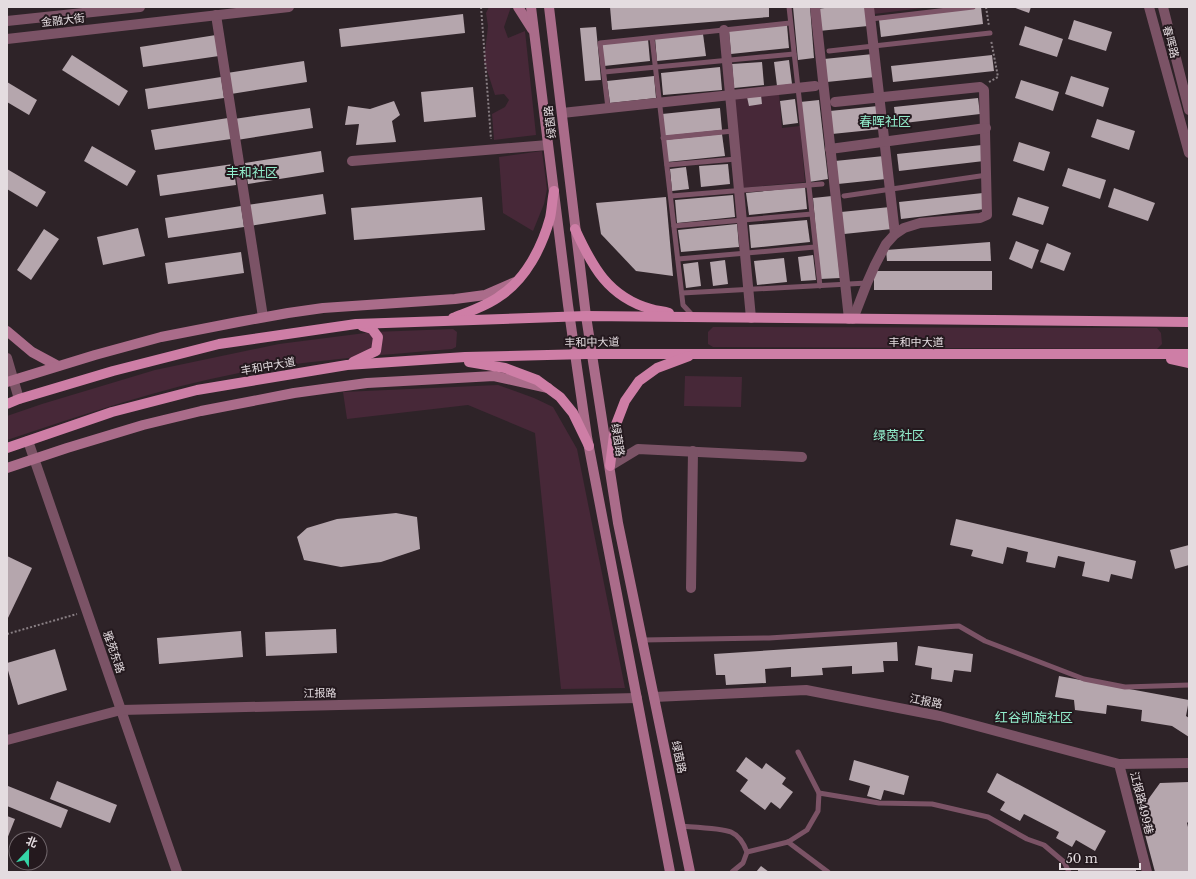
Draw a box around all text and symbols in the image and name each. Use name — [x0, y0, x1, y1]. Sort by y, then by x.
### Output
street label: 金融大街 — [40, 11, 86, 29]
street label: 春晖路 — [1160, 24, 1182, 60]
street label: 绿茵路 — [541, 105, 559, 139]
district label: 春晖社区 — [859, 113, 911, 130]
district label: 丰和社区 — [226, 164, 278, 181]
street label: 丰和中大道 — [564, 335, 620, 349]
street label: 丰和中大道 — [889, 335, 944, 349]
street label: 丰和中大道 — [240, 354, 296, 378]
street label: 绿茵路 — [609, 423, 627, 457]
district label: 绿茵社区 — [873, 427, 925, 444]
street label: 雅苑东路 — [100, 629, 128, 675]
street label: 江报路 — [303, 686, 337, 700]
street label: 江报路 — [908, 691, 944, 711]
district label: 红谷凯旋社区 — [995, 709, 1073, 726]
street label: 绿茵路 — [669, 739, 689, 775]
street label: 江报路499巷 — [1127, 770, 1157, 836]
north arrow — [8, 831, 48, 871]
text: 北 — [24, 833, 39, 850]
scale bar — [1060, 845, 1140, 871]
text: 50 m — [1066, 851, 1098, 866]

